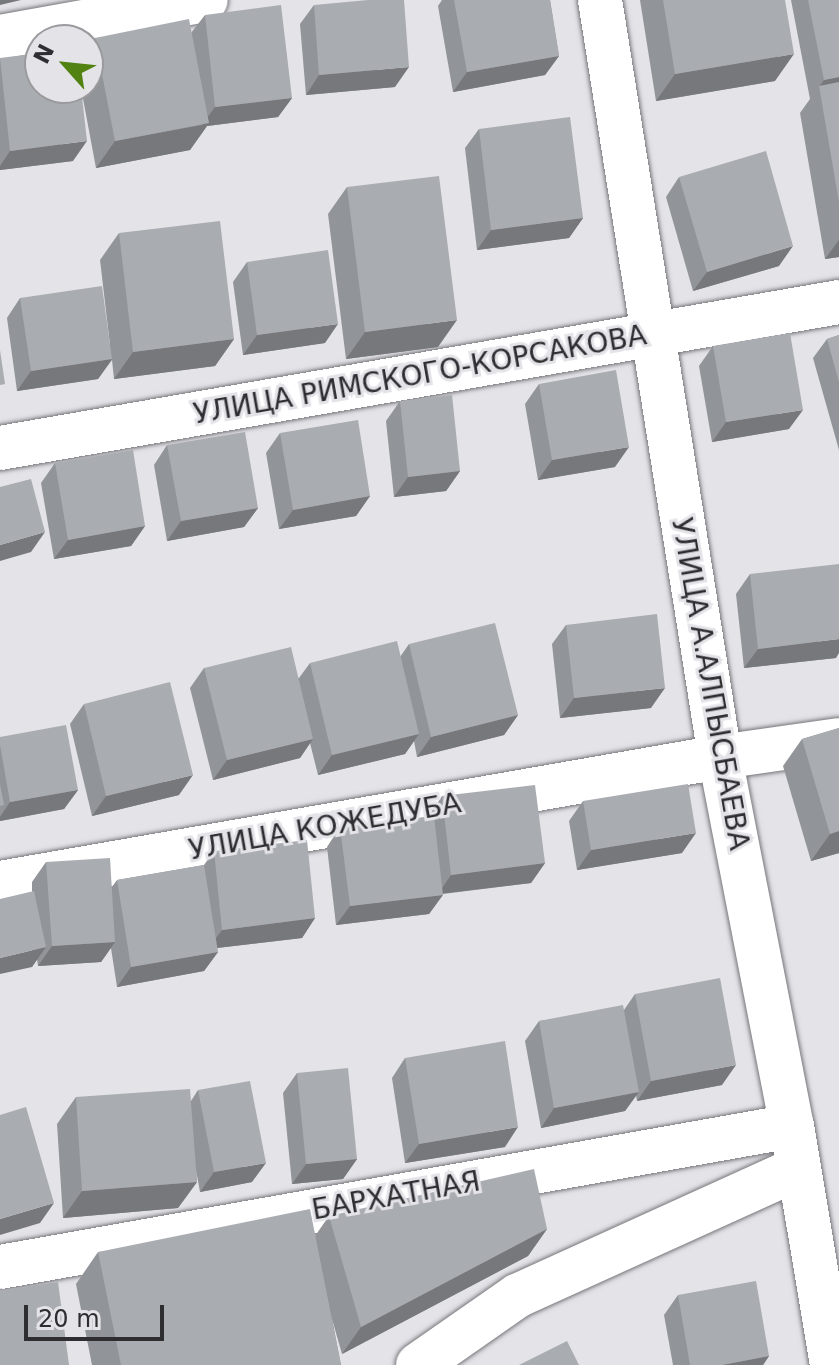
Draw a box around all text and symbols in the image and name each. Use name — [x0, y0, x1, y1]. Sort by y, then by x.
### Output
north arrow — [24, 24, 104, 104]
text: N — [29, 40, 59, 68]
street label: УЛИЦА РИМСКОГО-КОРСАКОВА — [191, 319, 649, 431]
street label: УЛИЦА А.АЛПЫСБАЕВА — [664, 515, 756, 853]
street label: УЛИЦА КОЖЕДУБА — [186, 786, 464, 868]
street label: БАРХАТНАЯ — [309, 1165, 483, 1227]
scale bar — [28, 1289, 168, 1339]
text: 20 m — [38, 1305, 100, 1333]

